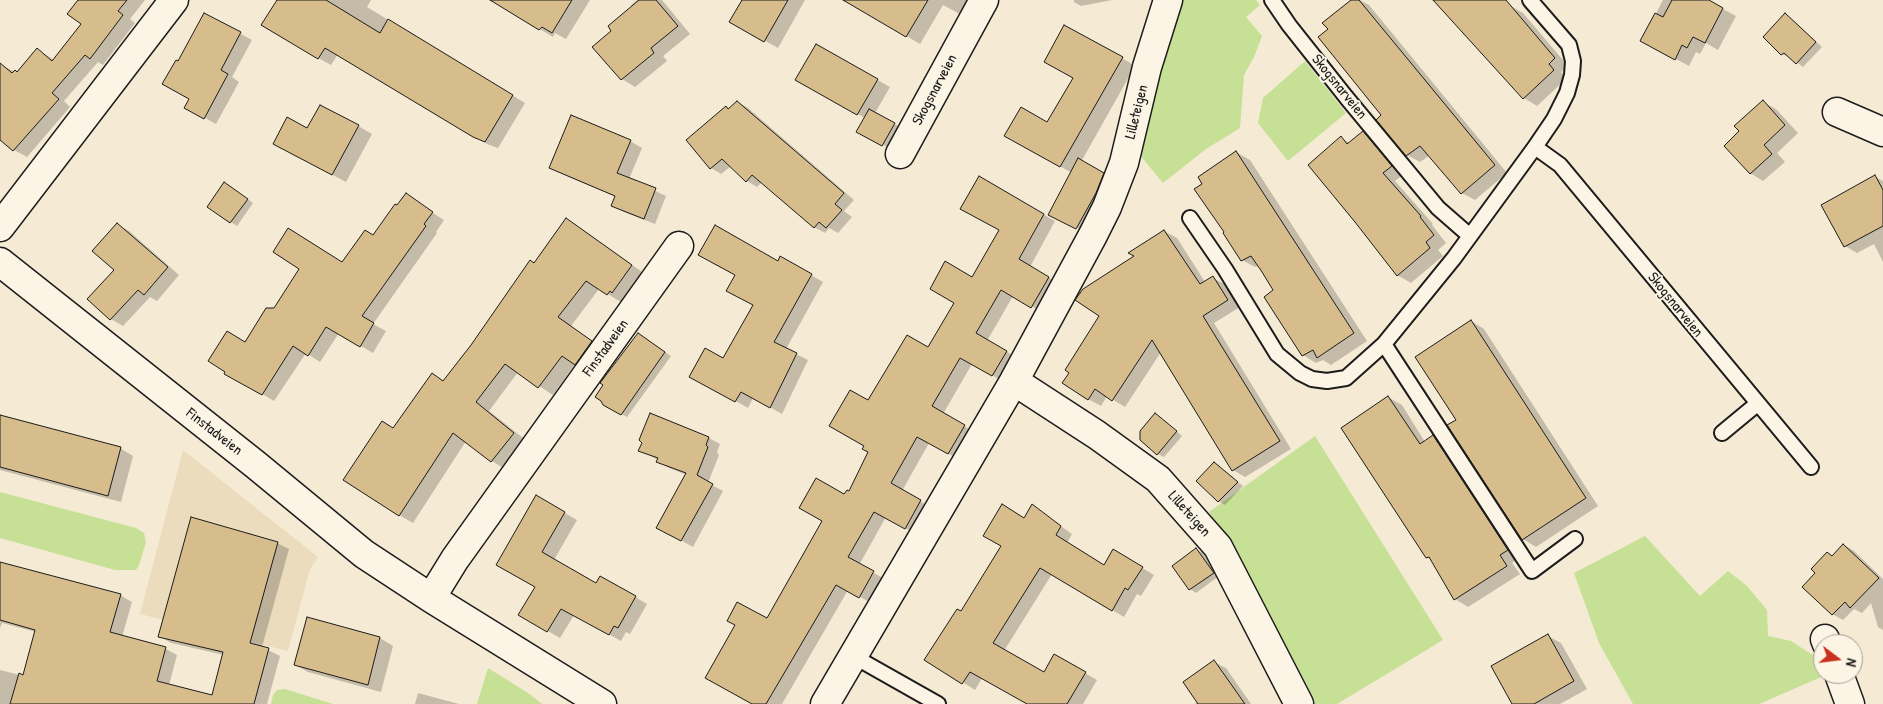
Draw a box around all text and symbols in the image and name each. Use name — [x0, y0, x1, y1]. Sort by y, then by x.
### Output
street label: Skogsnarveien — [909, 51, 961, 129]
street label: Skogsnarveien — [1307, 51, 1371, 123]
street label: Lilleteigen — [1122, 83, 1152, 141]
street label: Skogsnarveien — [1643, 269, 1707, 341]
street label: Finstadveien — [579, 316, 633, 380]
street label: Finstadveien — [182, 404, 246, 460]
street label: Lilleteigen — [1164, 487, 1214, 541]
north arrow — [1813, 634, 1863, 684]
text: N — [1842, 657, 1862, 669]

